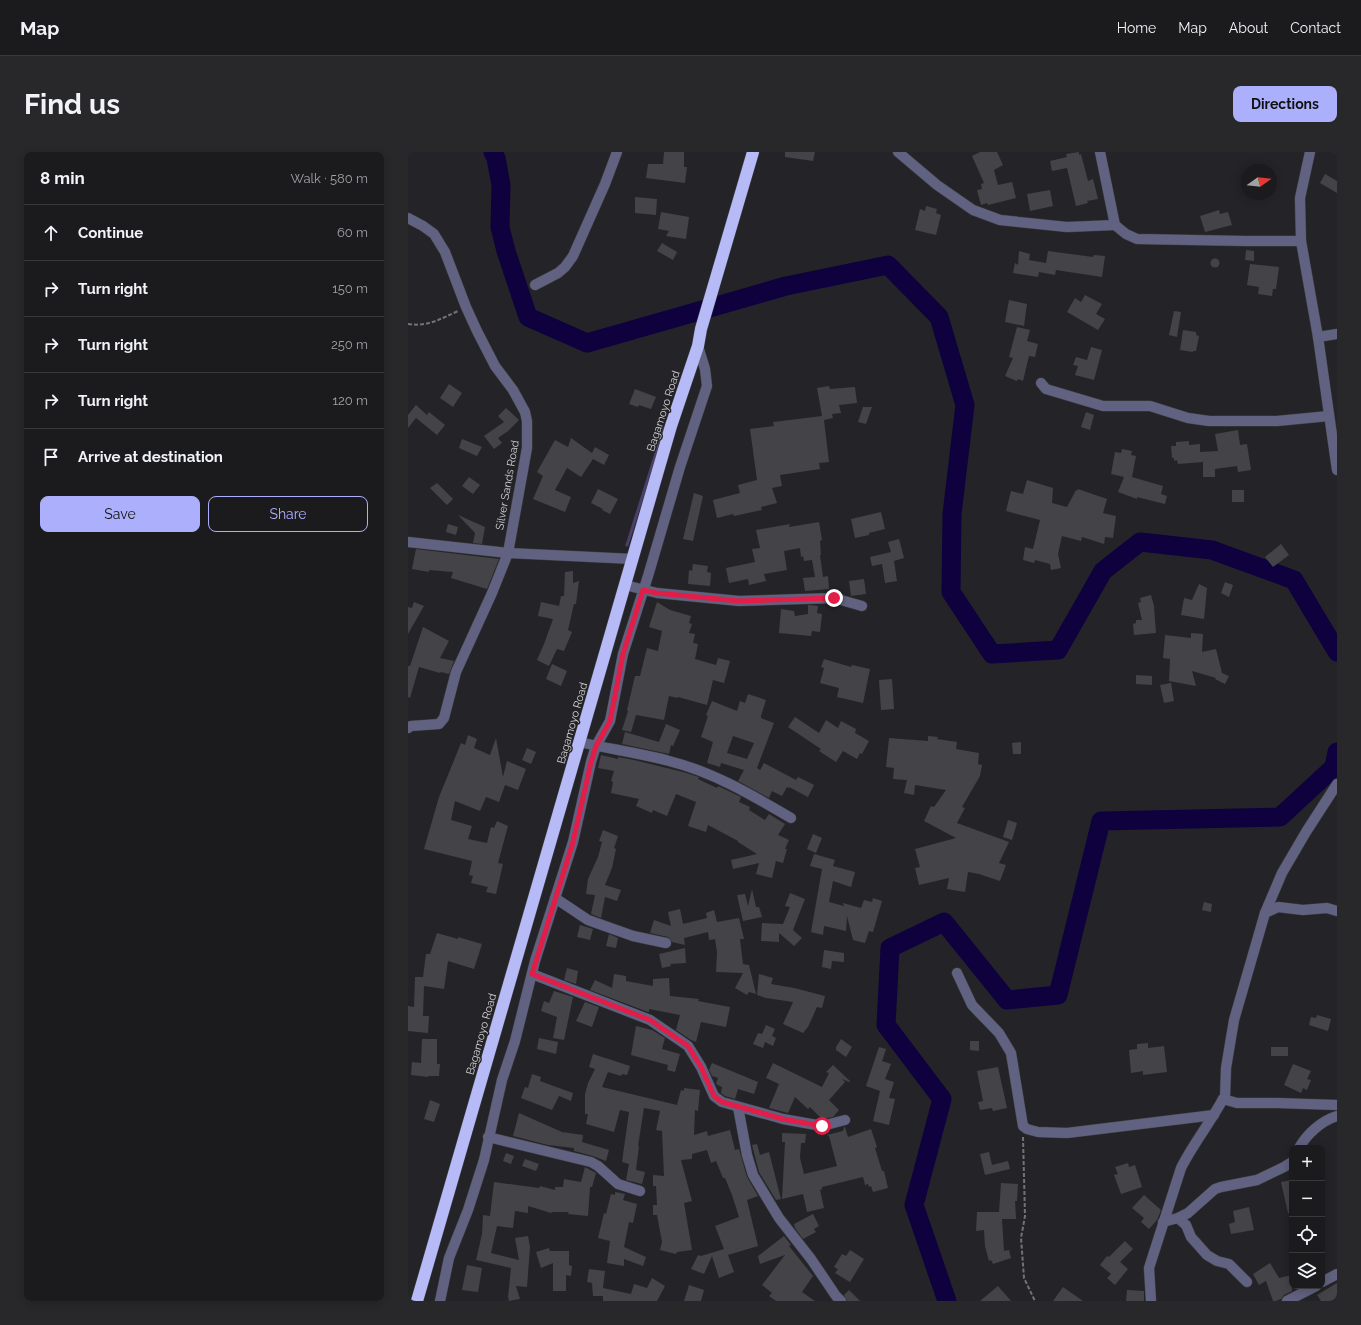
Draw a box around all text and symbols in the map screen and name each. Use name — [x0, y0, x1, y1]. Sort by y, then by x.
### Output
text: Map — [20, 17, 59, 39]
text: Home — [1117, 20, 1156, 36]
text: Map — [1178, 20, 1207, 36]
text: About — [1229, 20, 1268, 36]
text: Contact — [1290, 20, 1341, 36]
button: Directions — [1233, 86, 1337, 122]
text: Find us — [24, 88, 120, 121]
north arrow — [1241, 164, 1277, 200]
text: 8 min — [40, 168, 85, 188]
text: Walk · 580 m — [290, 171, 368, 186]
icon: ahead — [40, 222, 62, 244]
text: Continue — [78, 224, 143, 242]
text: 60 m — [337, 225, 368, 240]
icon: right — [40, 278, 62, 300]
text: Turn right — [78, 280, 148, 298]
text: 150 m — [332, 281, 368, 296]
icon: right — [40, 334, 62, 356]
text: Turn right — [78, 336, 148, 354]
text: 250 m — [331, 337, 368, 352]
street label: Bagamoyo Road — [644, 369, 683, 453]
icon: right — [40, 390, 62, 412]
text: Turn right — [78, 392, 148, 410]
text: 120 m — [332, 393, 368, 408]
street label: Silver Sands Road — [493, 439, 522, 531]
icon: arrive — [40, 446, 62, 468]
text: Arrive at destination — [78, 448, 223, 466]
button: Save — [40, 496, 200, 532]
button: Share — [208, 496, 368, 532]
route end — [825, 589, 843, 607]
street label: Bagamoyo Road — [555, 681, 590, 765]
street label: Bagamoyo Road — [464, 992, 499, 1076]
route start — [813, 1117, 831, 1135]
map controls — [1289, 1145, 1325, 1289]
button: + — [1289, 1145, 1325, 1181]
button: − — [1289, 1181, 1325, 1217]
button: locate — [1289, 1217, 1325, 1253]
button: layers — [1289, 1253, 1325, 1289]

